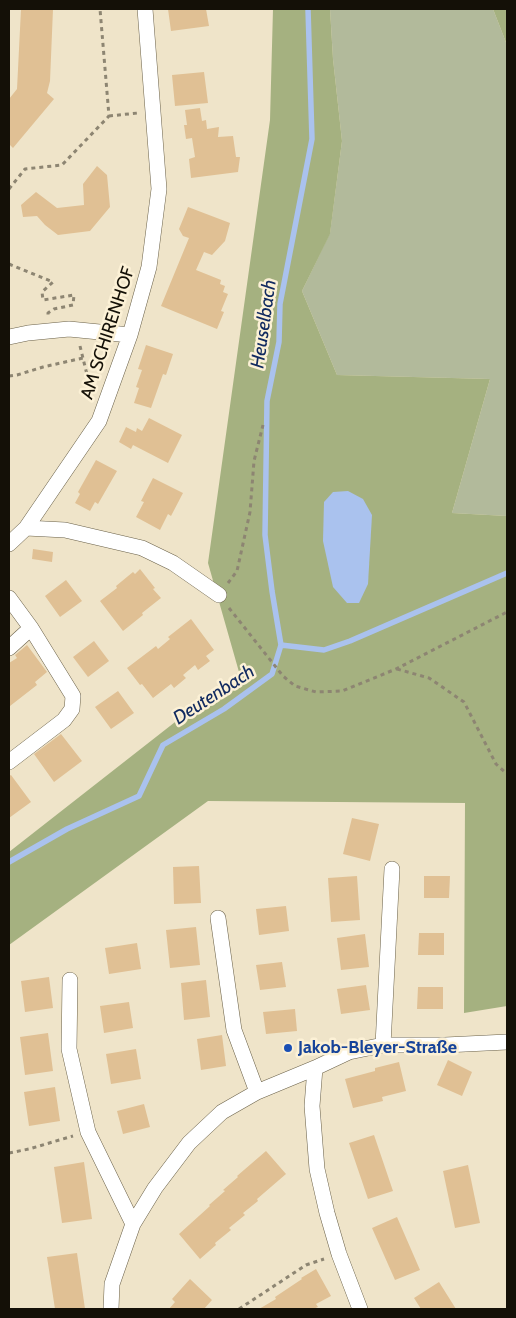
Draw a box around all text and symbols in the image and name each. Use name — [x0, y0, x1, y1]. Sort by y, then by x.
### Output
street label: AM SCHIRENHOF — [76, 264, 140, 402]
water label: Heuselbach — [247, 278, 281, 370]
water label: Deutenbach — [169, 660, 259, 730]
place label: Jakob-Bleyer-Straße — [298, 1037, 457, 1059]
marker: Jakob-Bleyer-Straße — [282, 1042, 294, 1054]

